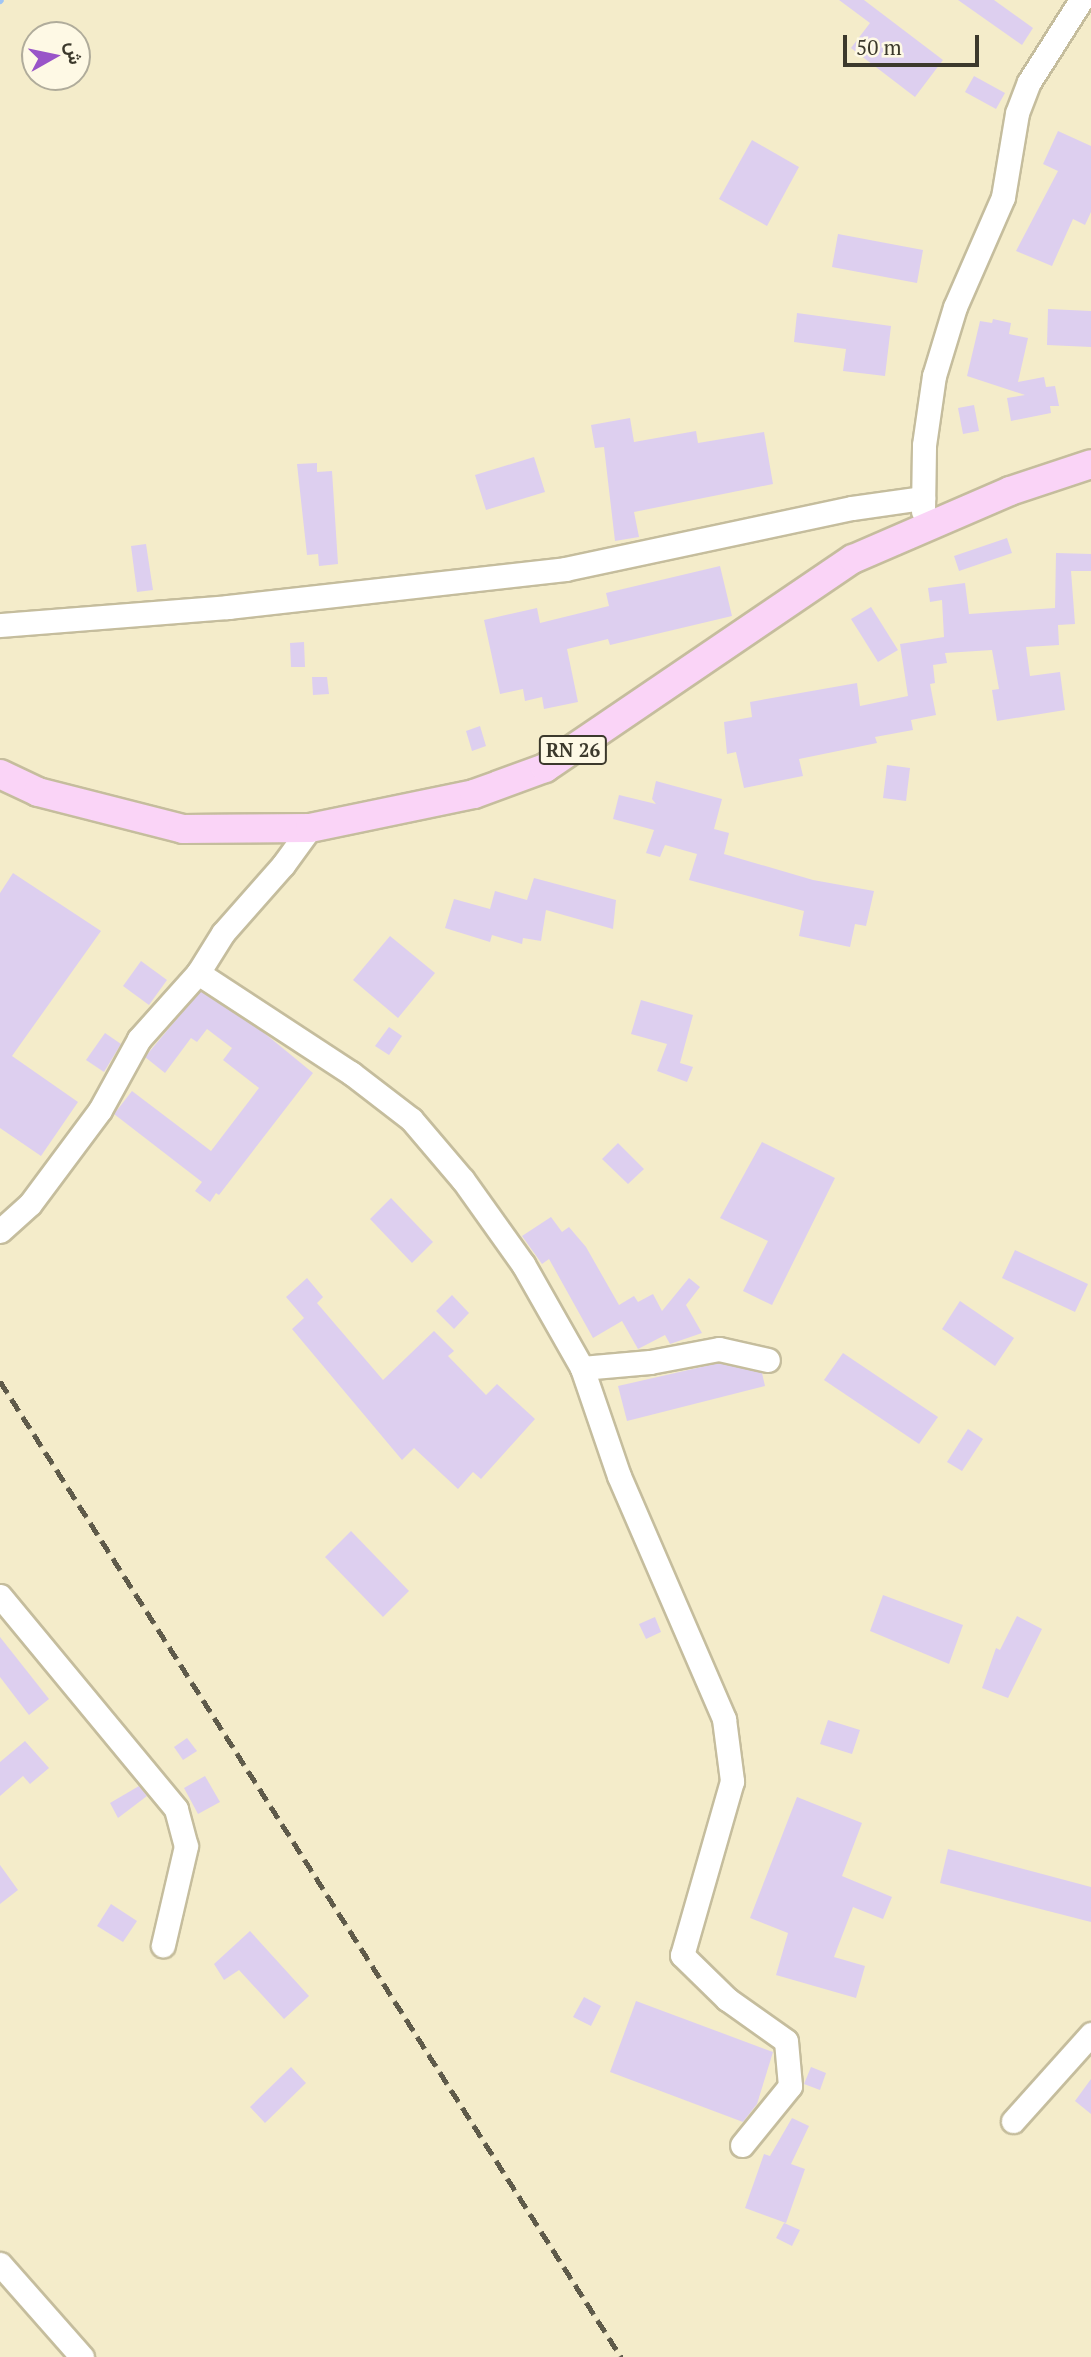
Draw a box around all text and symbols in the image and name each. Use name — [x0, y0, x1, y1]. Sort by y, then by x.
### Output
north arrow — [21, 21, 91, 91]
scale bar — [846, 21, 982, 65]
text: 50 m — [856, 33, 902, 61]
text: ش — [61, 40, 89, 66]
road number: RN 26 — [538, 734, 608, 765]

